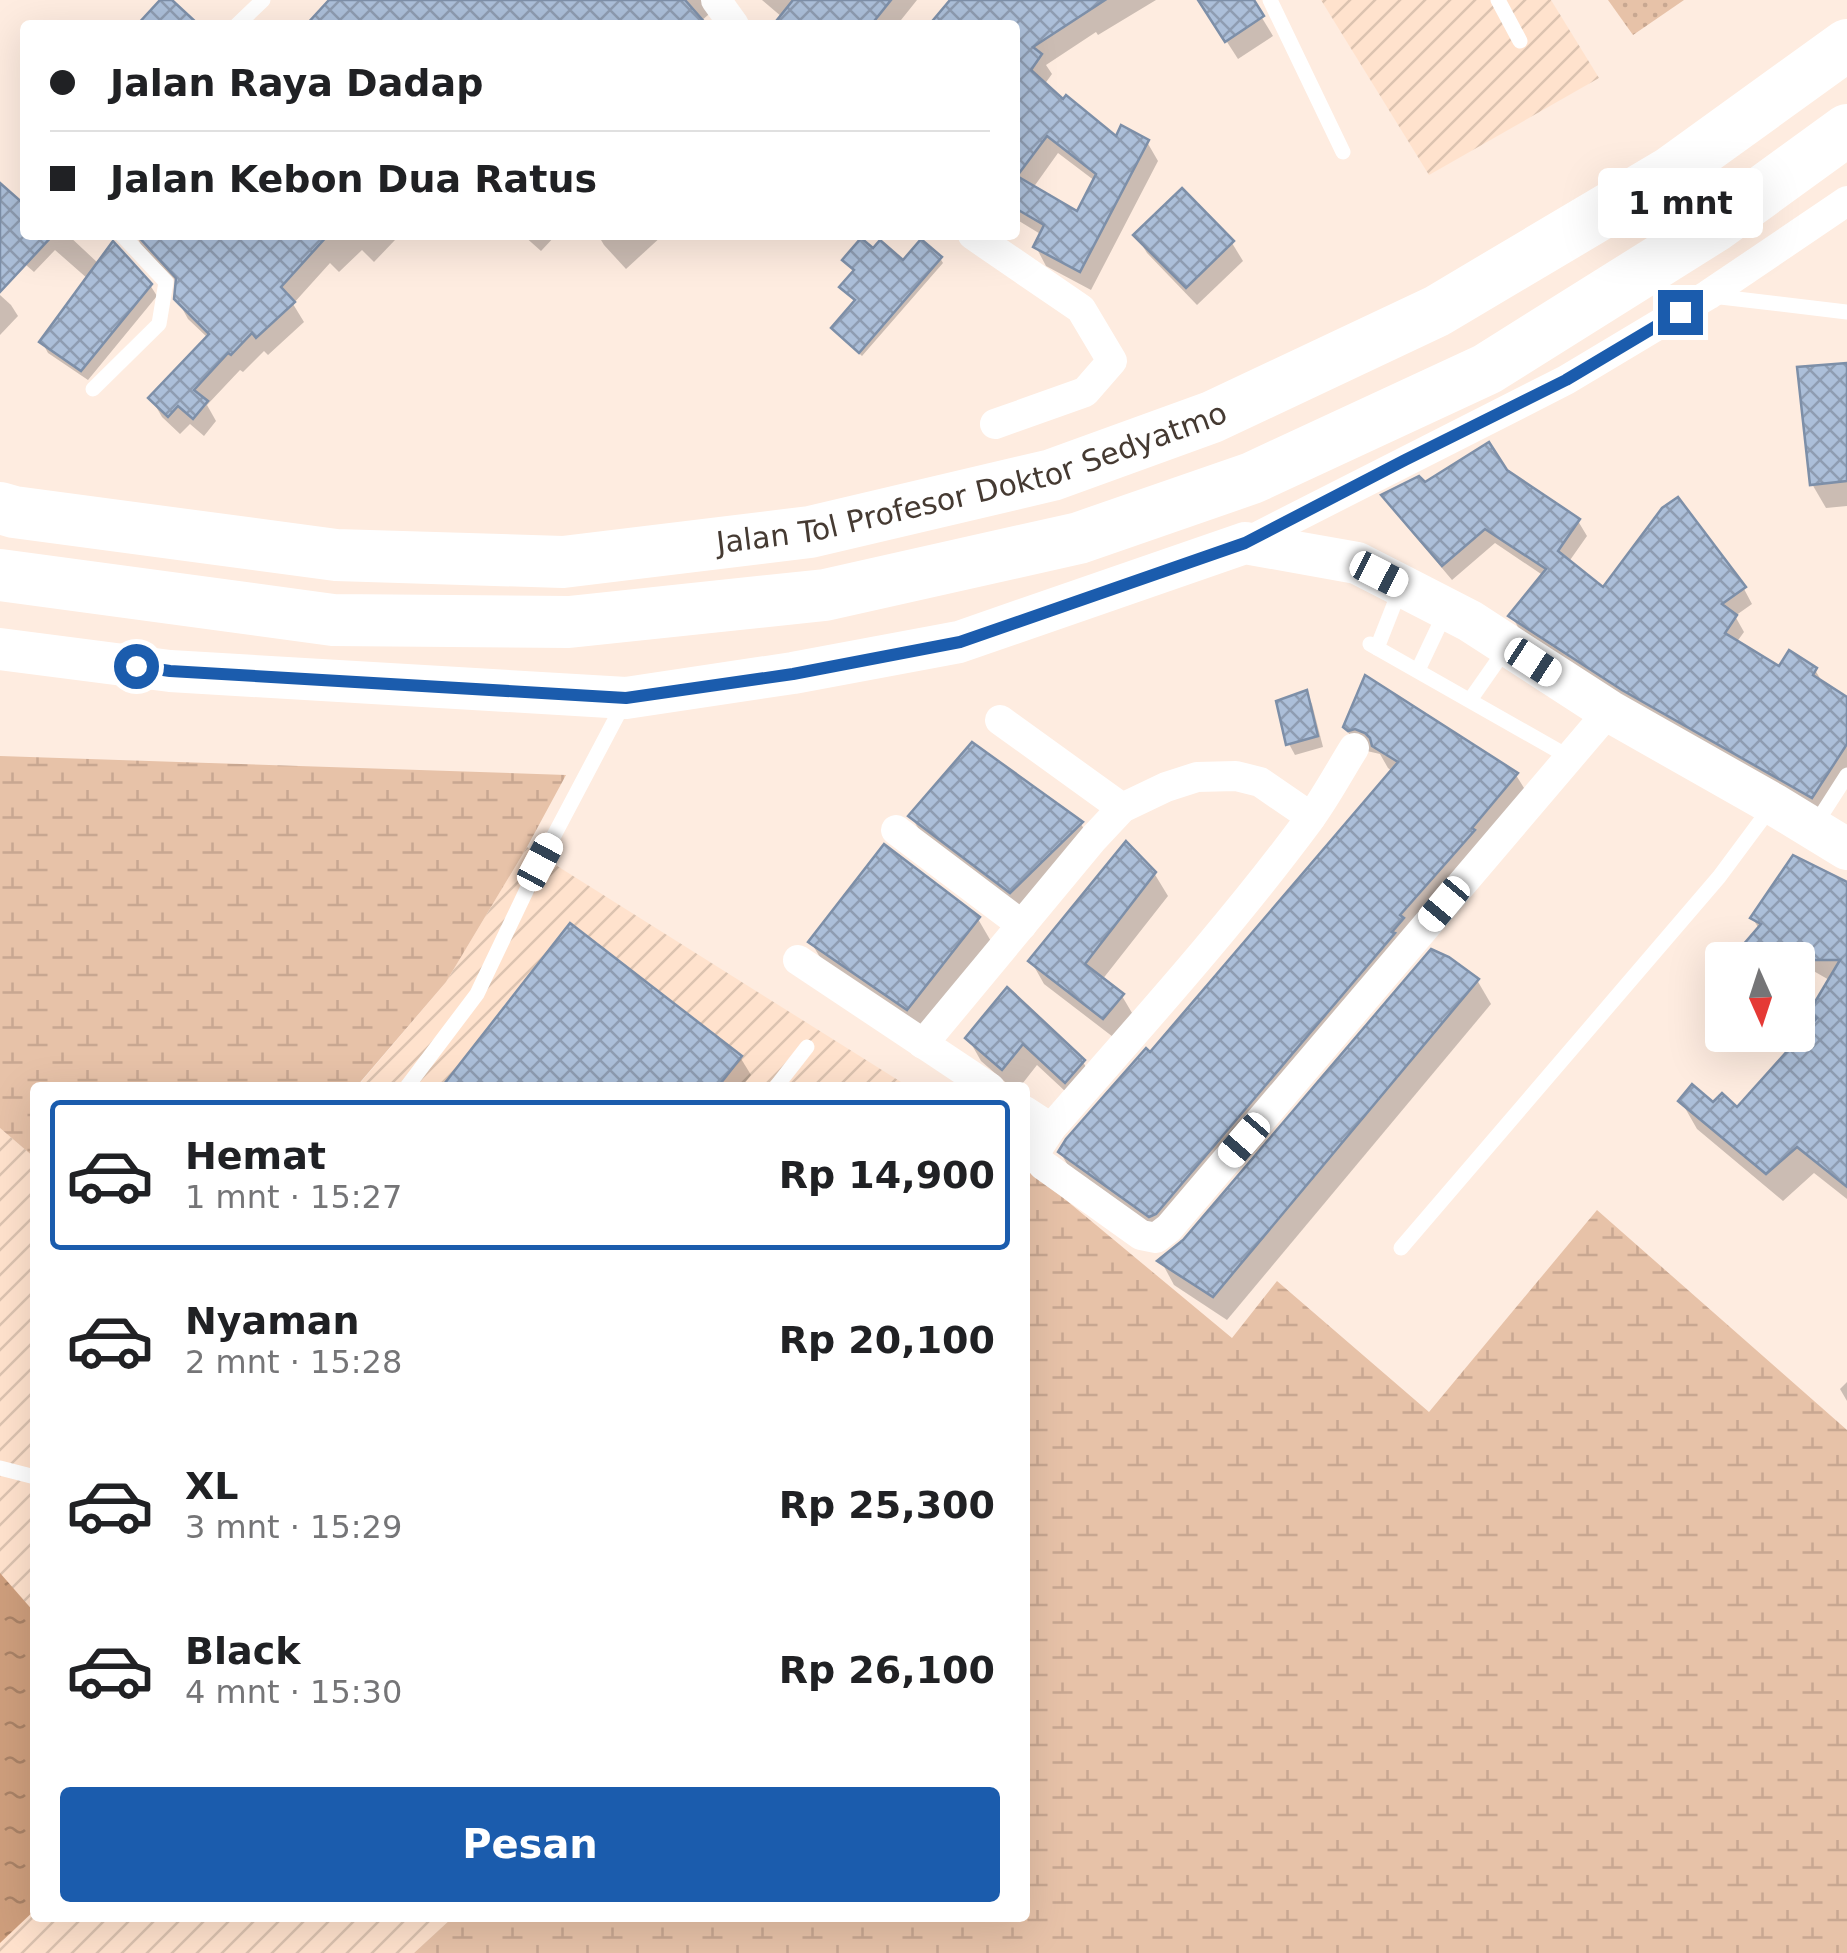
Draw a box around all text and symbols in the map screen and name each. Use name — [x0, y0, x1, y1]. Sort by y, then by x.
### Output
text: Jalan Raya Dadap — [110, 61, 483, 105]
text: Jalan Kebon Dua Ratus — [110, 157, 597, 201]
callout: 1 mnt — [1598, 167, 1762, 237]
text: 1 mnt — [1628, 184, 1733, 222]
route end — [1658, 290, 1703, 335]
street label: Jalan Tol Profesor Doktor Sedyatmo — [712, 394, 1232, 560]
car — [1345, 547, 1413, 601]
car — [1500, 633, 1566, 691]
route start — [114, 644, 159, 689]
car — [513, 828, 567, 896]
car — [1413, 871, 1475, 937]
north arrow — [1705, 942, 1815, 1052]
map controls — [1705, 942, 1815, 1052]
car — [1213, 1108, 1275, 1172]
icon: car — [65, 1130, 155, 1220]
text: Hemat — [185, 1134, 326, 1178]
text: Rp 14,900 — [779, 1153, 995, 1197]
text: 1 mnt · 15:27 — [185, 1178, 402, 1216]
icon: car — [65, 1295, 155, 1385]
text: Nyaman — [185, 1299, 360, 1343]
text: Rp 20,100 — [779, 1318, 995, 1362]
text: 2 mnt · 15:28 — [185, 1343, 402, 1381]
icon: car — [65, 1460, 155, 1550]
text: XL — [185, 1464, 239, 1508]
text: Rp 25,300 — [779, 1483, 995, 1527]
text: 3 mnt · 15:29 — [185, 1508, 402, 1546]
icon: car — [65, 1625, 155, 1715]
text: Black — [185, 1629, 300, 1673]
text: Rp 26,100 — [779, 1648, 995, 1692]
text: 4 mnt · 15:30 — [185, 1673, 402, 1711]
button: Pesan — [60, 1787, 1000, 1902]

